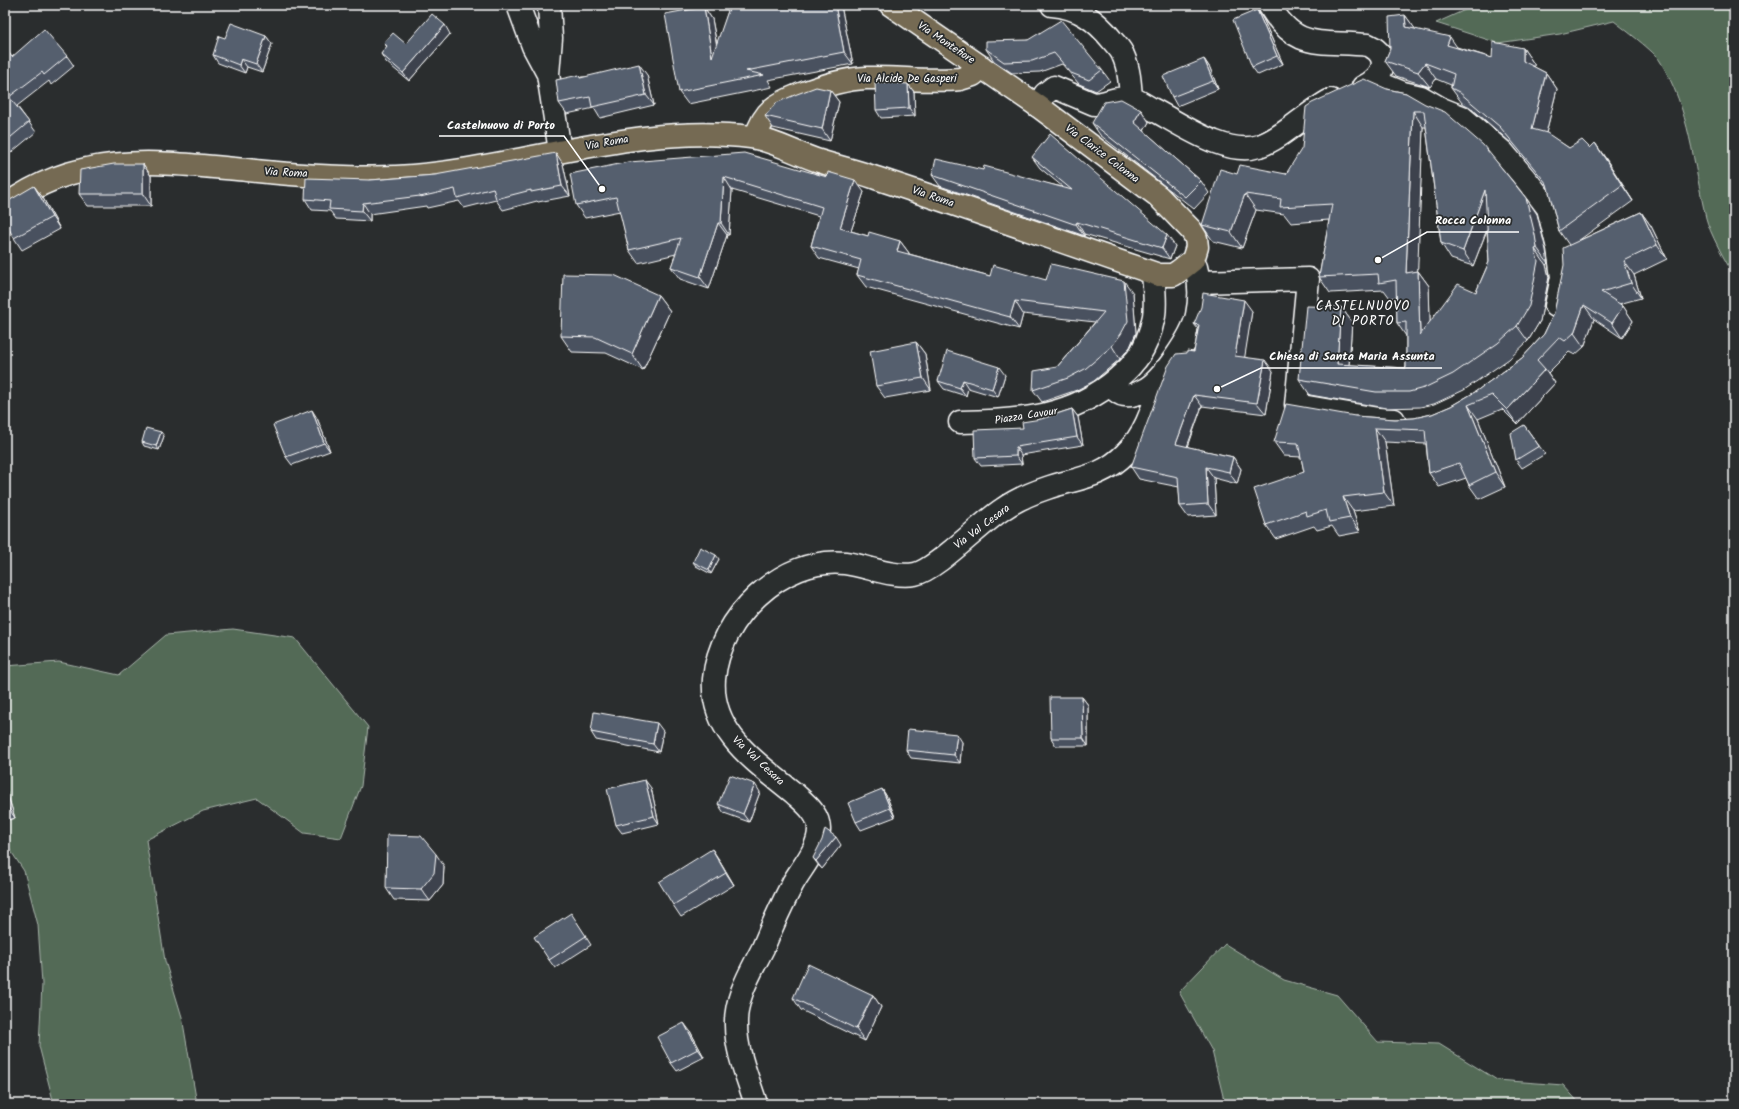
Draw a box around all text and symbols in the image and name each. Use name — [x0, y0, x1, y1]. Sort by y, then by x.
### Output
street label: Via Montefiore — [914, 17, 978, 69]
street label: Via Alcide De Gasperi — [857, 70, 957, 88]
callout: Castelnuovo di Porto — [439, 112, 564, 136]
text: Castelnuovo di Porto — [447, 116, 556, 135]
street label: Via Clarice Colonna — [1061, 120, 1143, 188]
street label: Via Roma — [584, 130, 630, 156]
street label: Via Roma — [264, 163, 308, 183]
street label: Via Roma — [910, 181, 956, 213]
callout: Rocca Colonna — [1427, 208, 1519, 232]
text: Rocca Colonna — [1435, 211, 1511, 230]
district label: CASTELNUOVO DI PORTO — [1316, 296, 1410, 332]
callout: Chiesa di Santa Maria Assunta — [1261, 344, 1442, 368]
text: Chiesa di Santa Maria Assunta — [1269, 347, 1435, 366]
street label: Piazza Cavour — [993, 402, 1060, 430]
street label: Via Val Cesara — [950, 500, 1014, 554]
street label: Via Val Cesara — [728, 732, 788, 790]

